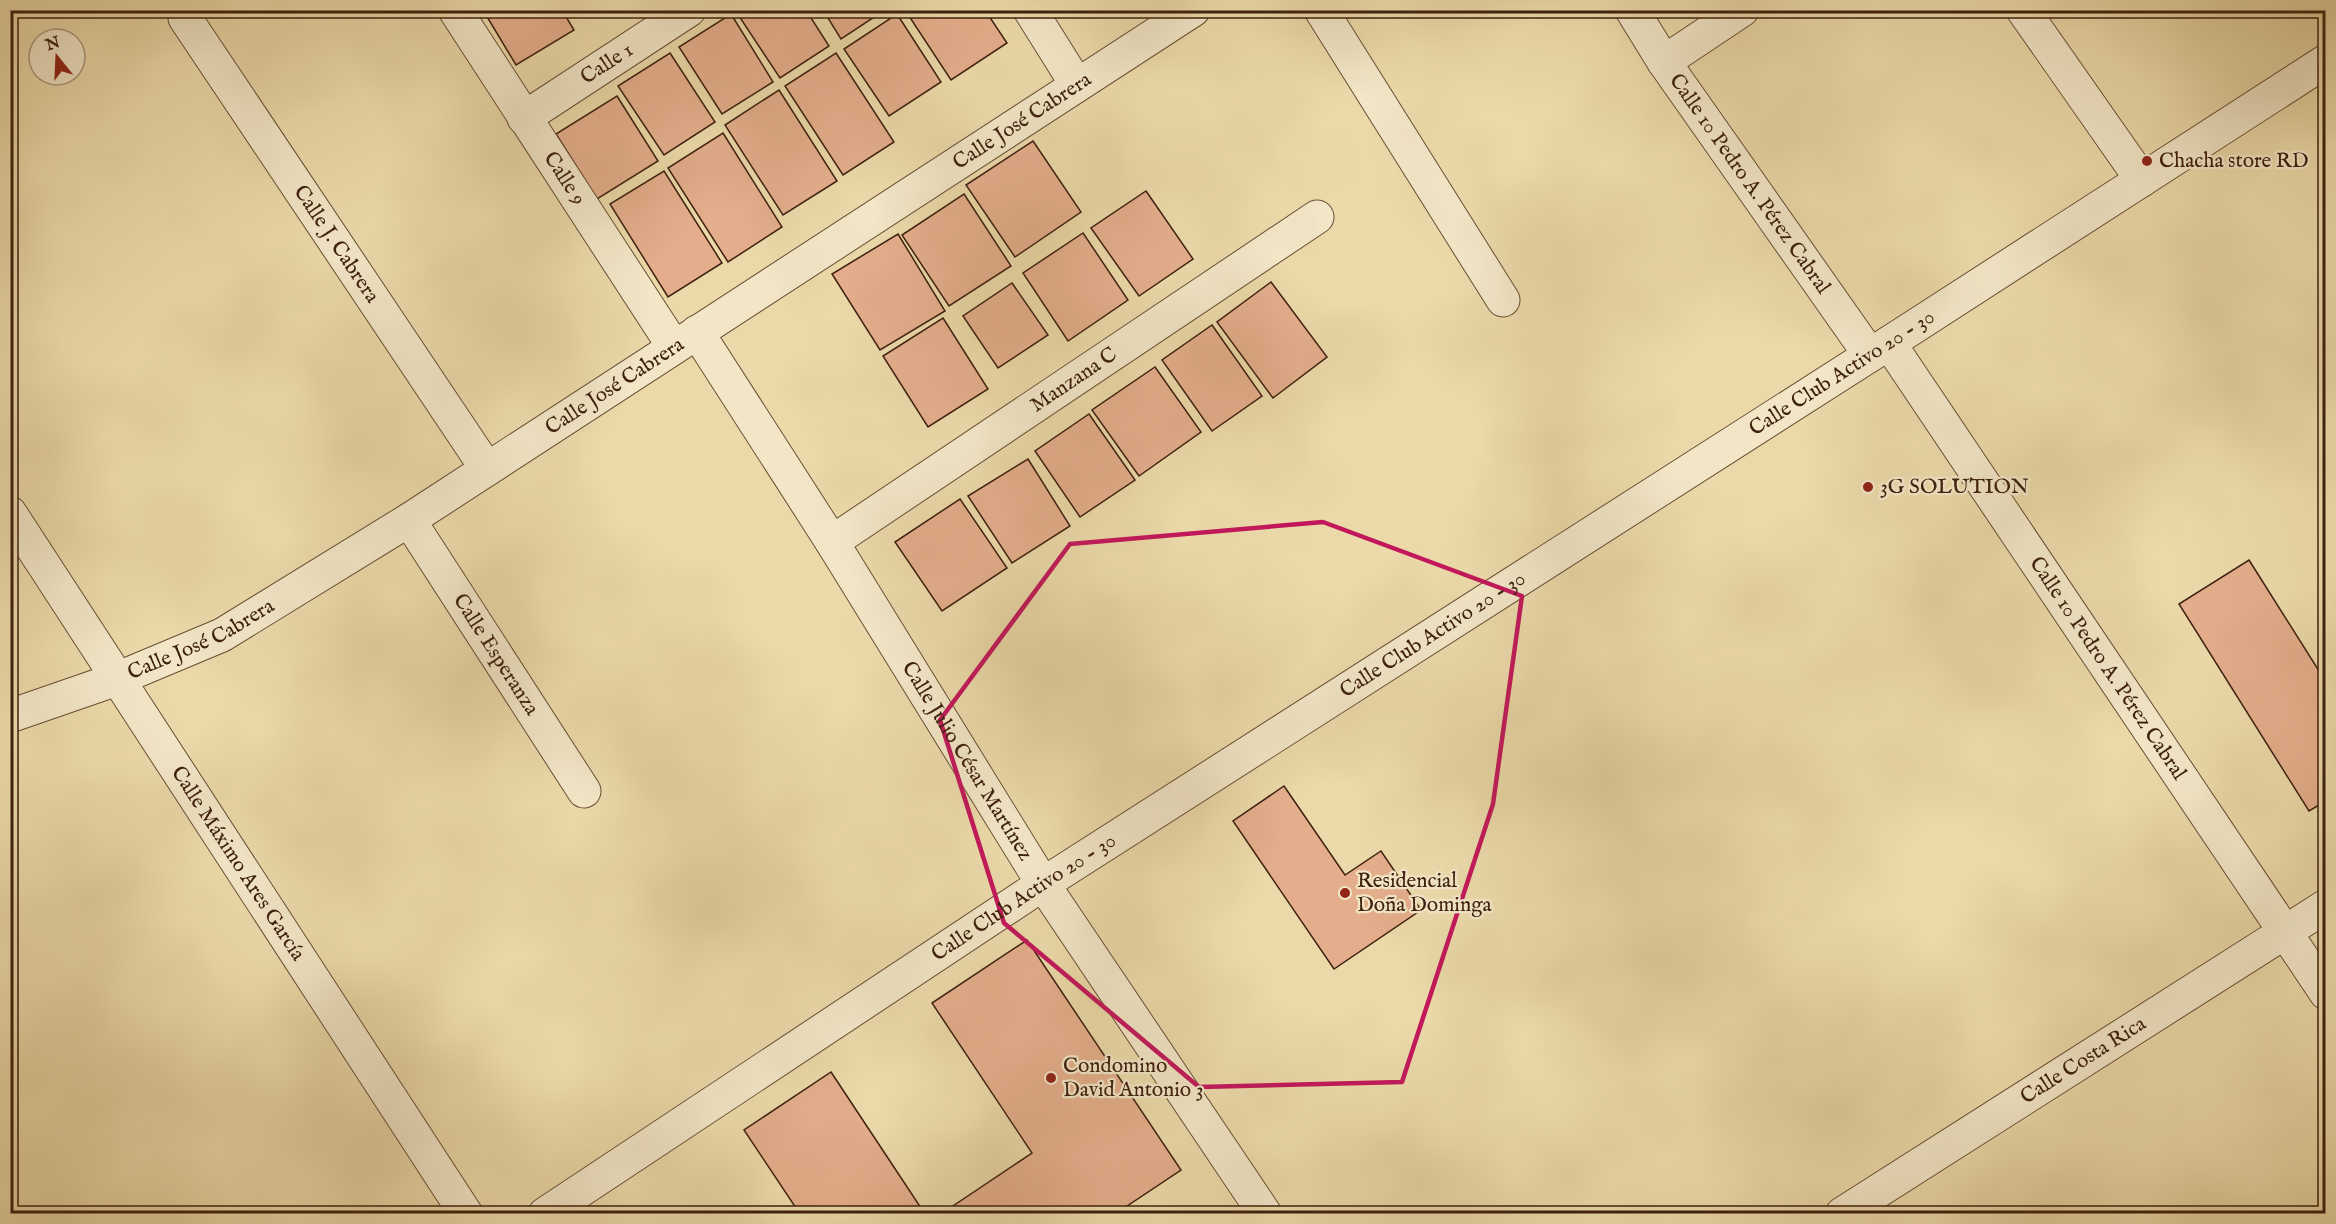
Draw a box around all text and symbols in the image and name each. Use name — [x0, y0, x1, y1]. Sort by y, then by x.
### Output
north arrow — [27, 27, 87, 87]
text: N — [42, 33, 63, 57]
street label: Calle 1 — [575, 37, 638, 91]
street label: Calle José Cabrera — [948, 66, 1097, 176]
street label: Calle 10 Pedro A. Pérez Cabral — [1663, 68, 1837, 300]
street label: Calle 9 — [537, 146, 592, 211]
place label: Chacha store RD — [2159, 148, 2309, 175]
marker: Chacha store RD — [2140, 154, 2154, 168]
street label: Calle J. Cabrera — [287, 180, 386, 309]
street label: Calle Club Activo 20 - 30 — [1744, 303, 1940, 442]
street label: Calle José Cabrera — [540, 331, 690, 441]
street label: Manzana C — [1025, 341, 1122, 419]
place label: 3G SOLUTION — [1880, 474, 2029, 501]
marker: 3G SOLUTION — [1861, 480, 1875, 494]
street label: Calle 10 Pedro A. Pérez Cabral — [2023, 551, 2193, 785]
street label: Calle Club Activo 20 - 30 — [1335, 565, 1531, 704]
street label: Calle Esperanza — [447, 588, 545, 721]
street label: Calle José Cabrera — [124, 592, 280, 687]
street label: Calle Julio César Martínez — [895, 656, 1039, 866]
street label: Calle Máximo Ares García — [165, 761, 312, 967]
street label: Calle Club Activo 20 - 30 — [926, 827, 1121, 968]
place label: Residencial Doña Dominga — [1357, 868, 1493, 919]
marker: Residencial Doña Dominga — [1338, 886, 1352, 900]
street label: Calle Costa Rica — [2015, 1010, 2152, 1110]
place label: Condomino David Antonio 3 — [1063, 1053, 1203, 1104]
marker: Condomino David Antonio 3 — [1044, 1071, 1058, 1085]

